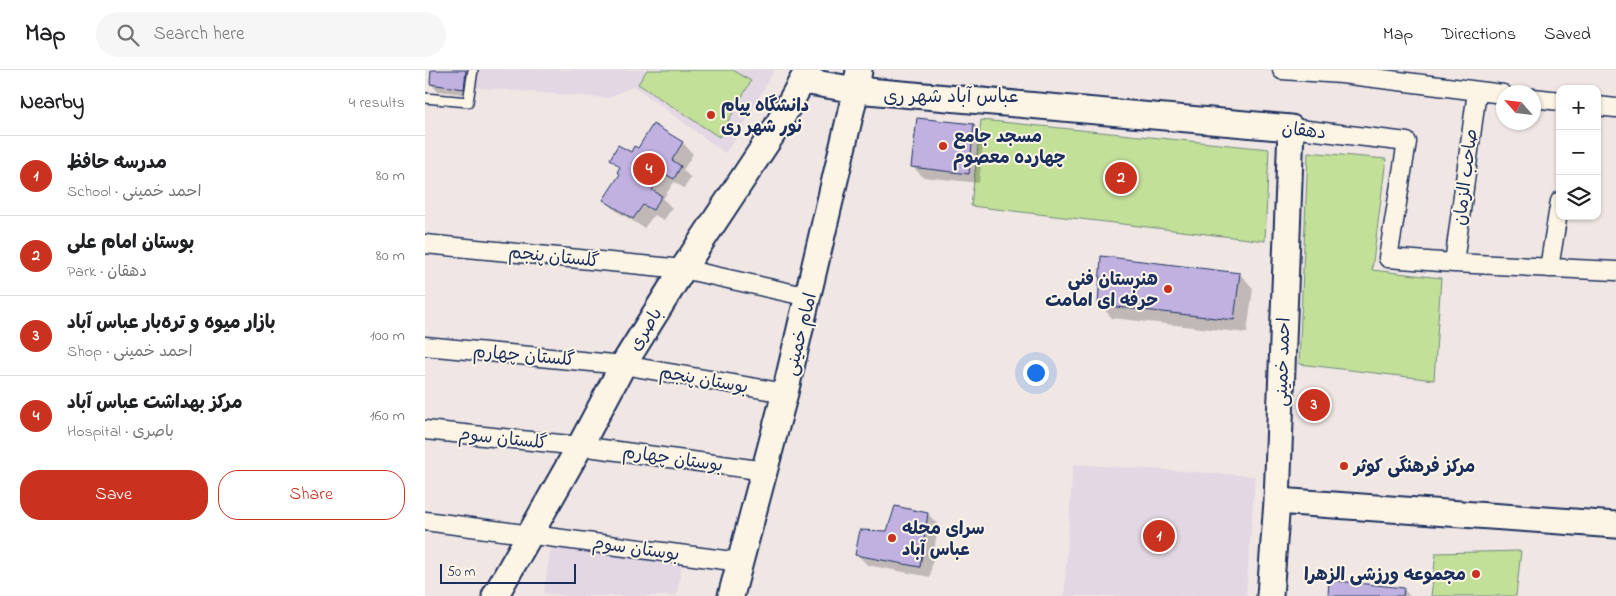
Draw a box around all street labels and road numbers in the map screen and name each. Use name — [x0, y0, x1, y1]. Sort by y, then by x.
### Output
street label: دهقان — [1280, 117, 1327, 147]
street label: صاحب الزمان — [1448, 127, 1486, 227]
street label: گلستان پنجم — [507, 240, 601, 276]
street label: امام خمینی — [779, 290, 825, 379]
street label: باصری — [623, 303, 670, 357]
street label: احمد خمینی — [1269, 317, 1299, 407]
street label: گلستان چهارم — [472, 340, 576, 374]
street label: بوستان پنجم — [657, 360, 750, 402]
street label: گلستان سوم — [457, 422, 549, 458]
street label: بوستان چهارم — [621, 440, 725, 480]
street label: بوستان سوم — [590, 531, 681, 569]

